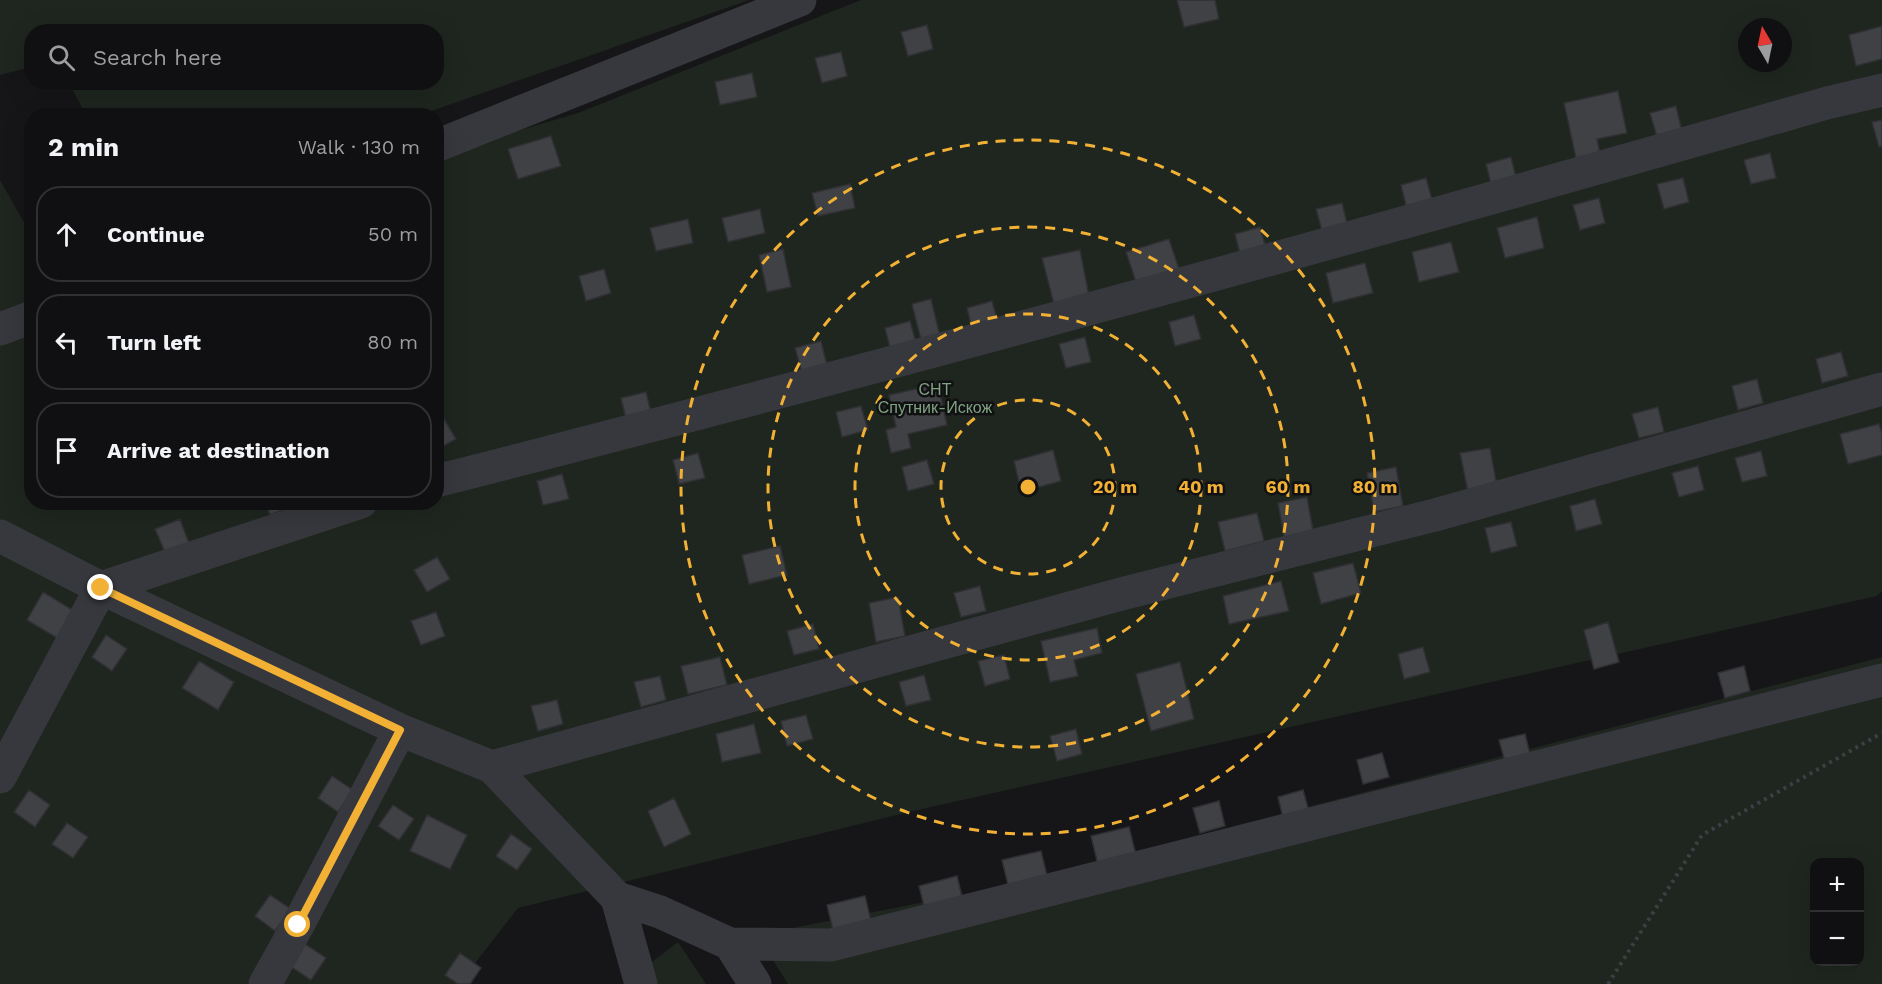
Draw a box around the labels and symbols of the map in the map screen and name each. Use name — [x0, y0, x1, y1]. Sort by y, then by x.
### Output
north arrow — [1738, 18, 1792, 72]
park label: СНТ Спутник-Искож — [878, 380, 993, 417]
text: 20 m — [1093, 476, 1137, 497]
text: 40 m — [1178, 476, 1224, 497]
text: 60 m — [1266, 476, 1310, 497]
text: 80 m — [1353, 476, 1397, 497]
centre of rings — [1018, 477, 1038, 497]
route end — [87, 574, 113, 600]
route start — [284, 911, 310, 937]

